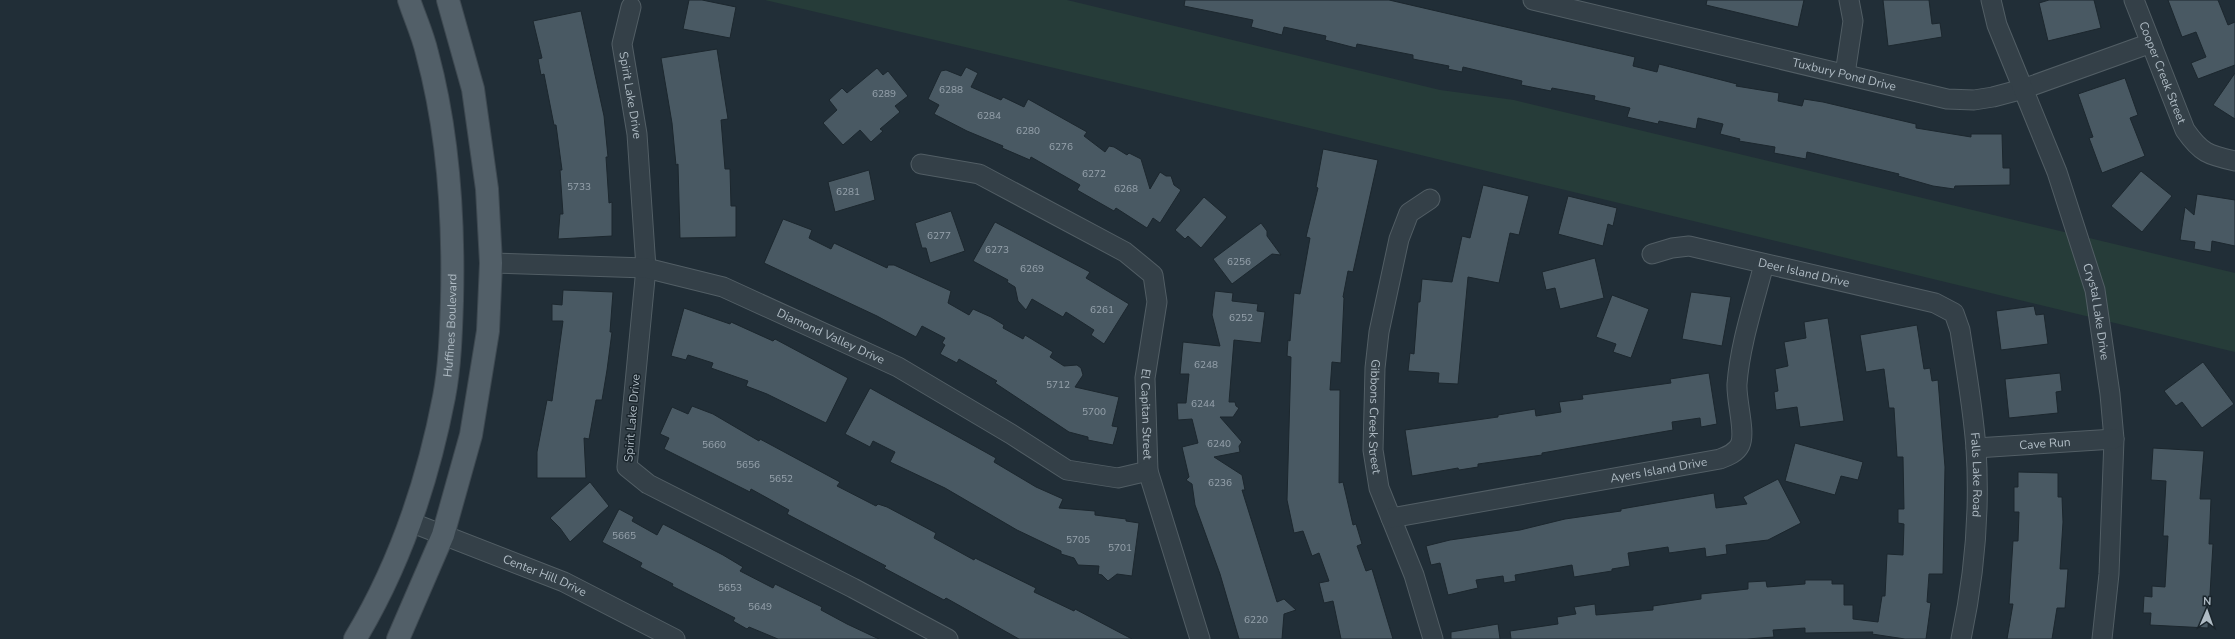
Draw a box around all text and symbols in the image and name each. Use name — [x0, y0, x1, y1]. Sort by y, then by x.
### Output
street label: Cooper Creek Street — [2135, 19, 2190, 127]
street label: Spirit Lake Drive — [615, 50, 645, 139]
street label: Tuxbury Pond Drive — [1791, 54, 1898, 95]
house number: 6288 — [939, 83, 963, 97]
house number: 6289 — [872, 87, 896, 101]
house number: 6284 — [977, 109, 1001, 123]
house number: 6280 — [1016, 124, 1040, 138]
house number: 6276 — [1049, 140, 1073, 154]
house number: 6272 — [1082, 167, 1106, 181]
house number: 5733 — [567, 180, 591, 194]
house number: 6268 — [1114, 182, 1138, 196]
house number: 6281 — [836, 185, 860, 199]
house number: 6277 — [927, 229, 951, 243]
house number: 6273 — [985, 243, 1009, 257]
street label: Deer Island Drive — [1757, 254, 1851, 291]
house number: 6256 — [1227, 255, 1251, 269]
street label: Crystal Lake Drive — [2079, 261, 2113, 361]
house number: 6269 — [1020, 262, 1044, 276]
street label: Huffines Boulevard — [439, 274, 460, 378]
house number: 6261 — [1090, 303, 1114, 317]
street label: Diamond Valley Drive — [774, 305, 887, 368]
house number: 6252 — [1229, 311, 1253, 325]
house number: 6248 — [1194, 358, 1218, 372]
street label: Gibbons Creek Street — [1365, 358, 1385, 476]
street label: El Capitan Street — [1137, 368, 1156, 461]
street label: Spirit Lake Drive — [620, 373, 644, 463]
house number: 5712 — [1046, 378, 1070, 392]
house number: 6244 — [1191, 397, 1215, 411]
house number: 5700 — [1082, 405, 1106, 419]
street label: Falls Lake Road — [1967, 432, 1985, 518]
street label: Cave Run — [2019, 434, 2071, 453]
house number: 6240 — [1207, 437, 1231, 451]
house number: 5660 — [702, 438, 726, 452]
street label: Ayers Island Drive — [1609, 453, 1708, 487]
house number: 5656 — [736, 458, 760, 472]
house number: 5652 — [769, 472, 793, 486]
house number: 6236 — [1208, 476, 1232, 490]
house number: 5665 — [612, 529, 636, 543]
house number: 5705 — [1066, 533, 1090, 547]
house number: 5701 — [1108, 541, 1132, 555]
street label: Center Hill Drive — [501, 551, 589, 600]
house number: 5653 — [718, 581, 742, 595]
north arrow — [2187, 591, 2227, 631]
text: N — [2203, 594, 2212, 609]
house number: 5649 — [748, 600, 772, 614]
house number: 6220 — [1244, 613, 1268, 627]

